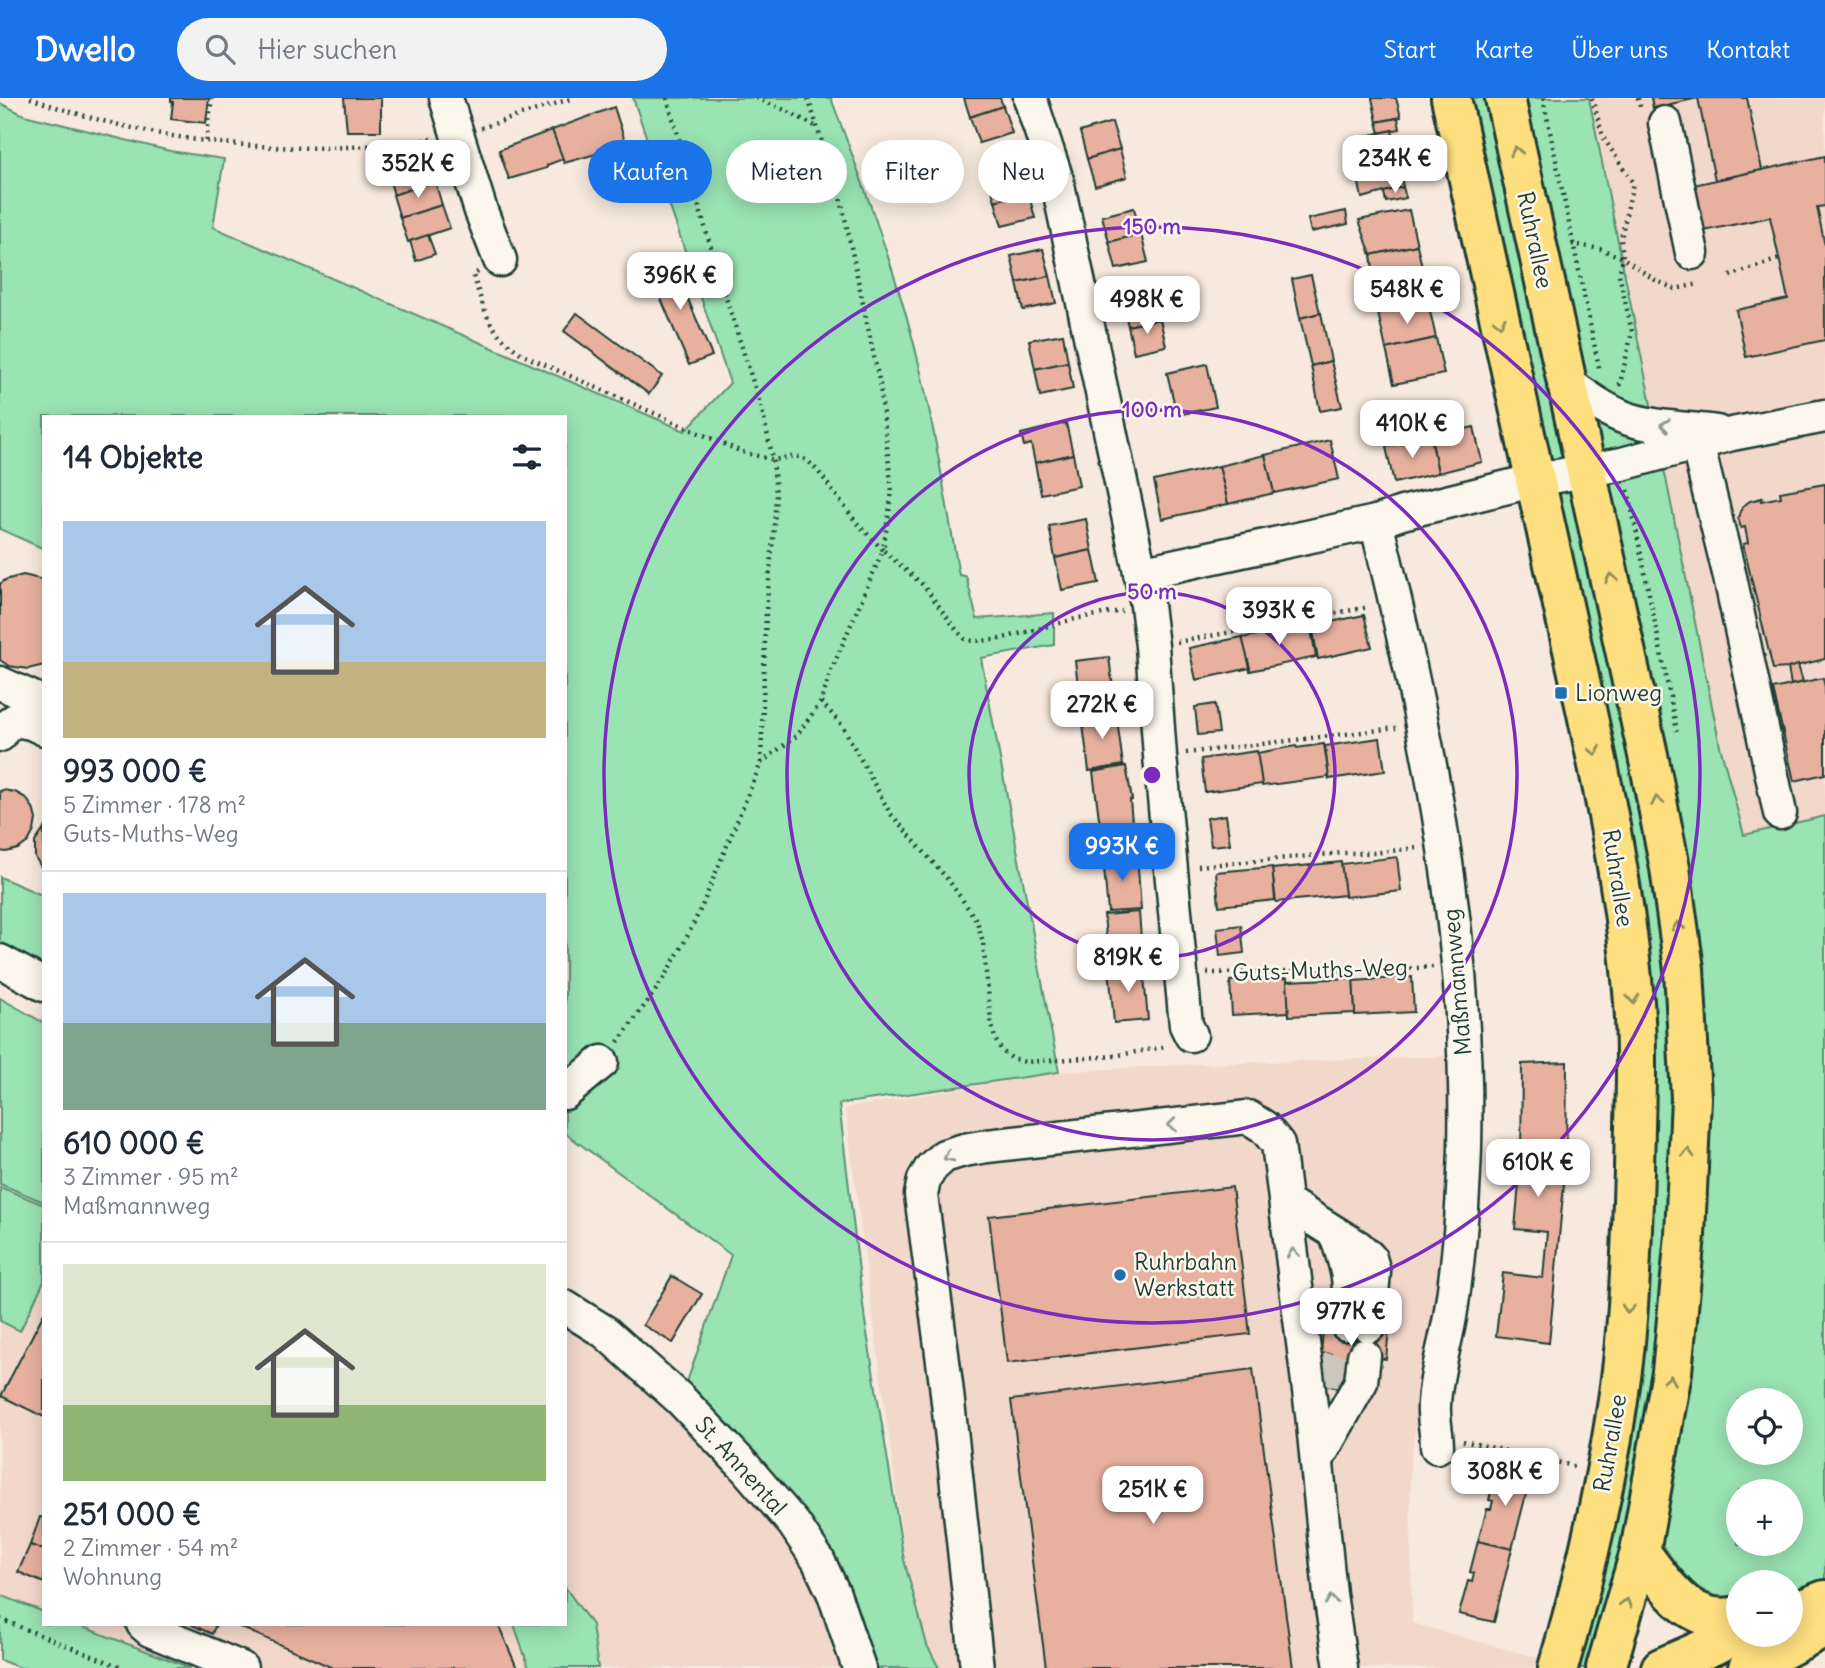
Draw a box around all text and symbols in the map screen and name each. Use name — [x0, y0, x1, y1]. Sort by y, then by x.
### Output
search box — [177, 18, 667, 81]
text: Dwello — [35, 28, 135, 70]
icon: search — [201, 30, 239, 68]
text: Hier suchen — [257, 33, 397, 66]
text: Start — [1384, 34, 1436, 64]
text: Karte — [1474, 34, 1533, 64]
text: Über uns — [1571, 34, 1668, 64]
text: Kontakt — [1706, 34, 1790, 64]
pin: 234K € — [1338, 136, 1452, 195]
pin: 352K € — [361, 140, 475, 200]
chip: Kaufen — [588, 140, 712, 203]
chip: Mieten — [726, 140, 847, 203]
chip: Filter — [861, 140, 964, 203]
chip: Neu — [978, 140, 1069, 203]
text: 234K € — [1358, 143, 1432, 172]
one-way arrow — [1509, 145, 1524, 157]
text: 352K € — [381, 148, 455, 177]
street label: Ruhrallee — [1511, 189, 1560, 291]
text: 150 m — [1123, 213, 1181, 240]
pin: 396K € — [623, 252, 737, 312]
text: 396K € — [643, 260, 717, 289]
pin: 548K € — [1350, 266, 1464, 326]
text: 548K € — [1370, 274, 1444, 303]
pin: 498K € — [1090, 276, 1204, 336]
text: 498K € — [1110, 284, 1184, 313]
one-way arrow — [1492, 316, 1506, 328]
text: 100 m — [1122, 396, 1182, 423]
pin: 410K € — [1355, 400, 1469, 460]
text: 410K € — [1376, 408, 1448, 437]
one-way arrow — [1659, 418, 1671, 433]
text: 14 Objekte — [63, 438, 203, 476]
icon: filters — [508, 438, 546, 476]
icon: home — [242, 567, 368, 693]
one-way arrow — [1604, 572, 1619, 584]
text: 50 m — [1127, 578, 1177, 605]
pin: 393K € — [1222, 588, 1336, 647]
text: 393K € — [1242, 595, 1316, 624]
place label: Lionweg — [1575, 678, 1662, 707]
pin: 272K € — [1045, 682, 1159, 741]
marker: Lionweg — [1553, 685, 1569, 701]
text: 272K € — [1067, 689, 1137, 718]
one-way arrow — [1586, 745, 1601, 757]
text: 993 000 € — [63, 752, 207, 790]
centre of rings — [1140, 763, 1164, 787]
text: 5 Zimmer · 178 m² — [63, 790, 246, 819]
one-way arrow — [1650, 795, 1665, 807]
text: Guts-Muths-Weg — [63, 819, 239, 848]
pin: 993K € — [1065, 824, 1179, 883]
street label: Ruhrallee — [1596, 827, 1641, 929]
text: 993K € — [1085, 831, 1159, 860]
street label: Maßmannweg — [1436, 907, 1477, 1057]
one-way arrow — [1671, 920, 1686, 932]
pin: 819K € — [1071, 934, 1185, 994]
icon: home — [242, 939, 368, 1065]
text: 819K € — [1093, 942, 1163, 971]
street label: Guts-Muths-Weg — [1232, 952, 1408, 987]
one-way arrow — [1625, 994, 1640, 1005]
one-way arrow — [1166, 1118, 1177, 1133]
text: 610 000 € — [63, 1124, 205, 1162]
pin: 610K € — [1481, 1140, 1595, 1199]
text: 610K € — [1502, 1147, 1574, 1176]
one-way arrow — [1681, 1147, 1696, 1158]
one-way arrow — [942, 1149, 955, 1163]
text: 3 Zimmer · 95 m² — [63, 1162, 239, 1191]
text: Maßmannweg — [63, 1191, 210, 1220]
place label: Ruhrbahn Werkstatt — [1134, 1247, 1237, 1302]
one-way arrow — [1285, 1247, 1300, 1258]
marker: Ruhrbahn Werkstatt — [1112, 1267, 1128, 1283]
pin: 977K € — [1294, 1288, 1408, 1348]
text: 977K € — [1316, 1296, 1386, 1325]
one-way arrow — [1621, 1303, 1636, 1314]
icon: home — [242, 1310, 368, 1436]
one-way arrow — [1663, 1374, 1678, 1386]
map controls — [1726, 1388, 1803, 1647]
button: locate — [1726, 1388, 1803, 1465]
street label: Ruhrallee — [1587, 1392, 1632, 1494]
street label: St. Annental — [689, 1410, 793, 1521]
pin: 308K € — [1448, 1448, 1562, 1508]
text: 308K € — [1467, 1456, 1543, 1485]
pin: 251K € — [1096, 1466, 1210, 1526]
text: 251K € — [1118, 1474, 1188, 1503]
button: + — [1726, 1479, 1803, 1556]
text: 251 000 € — [63, 1495, 201, 1533]
text: 2 Zimmer · 54 m² — [63, 1533, 238, 1562]
text: Wohnung — [63, 1562, 162, 1591]
button: − — [1726, 1570, 1803, 1647]
one-way arrow — [1324, 1595, 1339, 1606]
one-way arrow — [1617, 1597, 1632, 1609]

